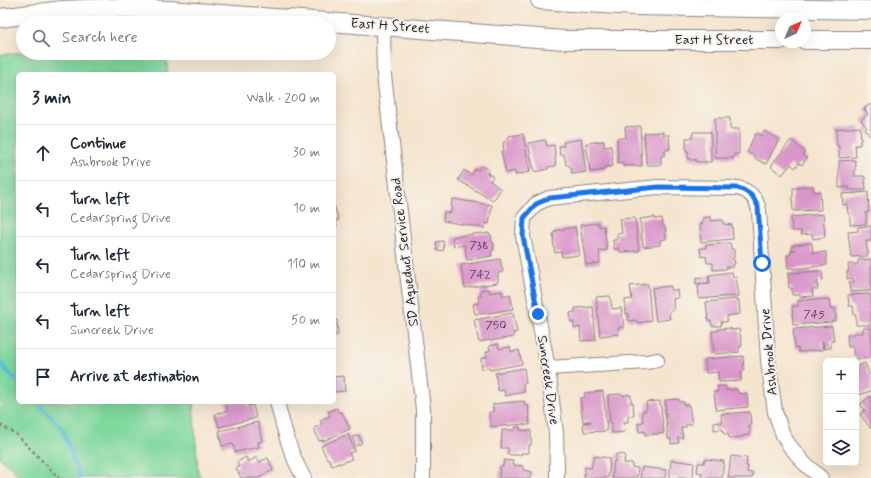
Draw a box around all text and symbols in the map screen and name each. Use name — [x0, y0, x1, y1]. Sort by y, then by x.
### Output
north arrow — [775, 12, 811, 48]
street label: East H Street — [350, 14, 430, 38]
search box — [16, 16, 336, 60]
icon: search — [30, 27, 52, 49]
text: Search here — [62, 28, 138, 48]
street label: East H Street — [674, 31, 754, 49]
text: 3 min — [32, 87, 71, 109]
text: Walk · 200 m — [246, 90, 320, 107]
text: Continue — [70, 134, 126, 154]
icon: ahead — [32, 142, 54, 164]
text: 30 m — [293, 144, 320, 161]
text: Ashbrook Drive — [70, 154, 151, 171]
street label: SD Aqueduct Service Road — [387, 177, 423, 327]
text: Turn left — [70, 190, 130, 210]
icon: left — [32, 198, 54, 220]
text: 10 m — [293, 200, 320, 217]
text: Cedarspring Drive — [70, 210, 171, 227]
house number: 738 — [470, 238, 488, 254]
text: Turn left — [70, 246, 130, 266]
icon: left — [32, 254, 54, 276]
route start — [753, 254, 771, 272]
text: 110 m — [287, 256, 320, 273]
text: Cedarspring Drive — [70, 266, 171, 283]
house number: 742 — [469, 267, 491, 283]
text: Turn left — [70, 302, 130, 322]
route end — [529, 305, 547, 323]
house number: 745 — [803, 307, 825, 323]
street label: Ashbrook Drive — [756, 308, 782, 396]
icon: left — [32, 310, 54, 332]
text: 50 m — [291, 312, 320, 329]
house number: 750 — [486, 318, 506, 334]
text: Suncreek Drive — [70, 322, 154, 339]
street label: Suncreek Drive — [533, 334, 563, 426]
map controls — [823, 358, 859, 466]
button: + — [823, 358, 859, 394]
icon: arrive — [32, 366, 54, 388]
text: Arrive at destination — [70, 367, 199, 387]
button: − — [823, 394, 859, 430]
button: layers — [823, 430, 859, 466]

